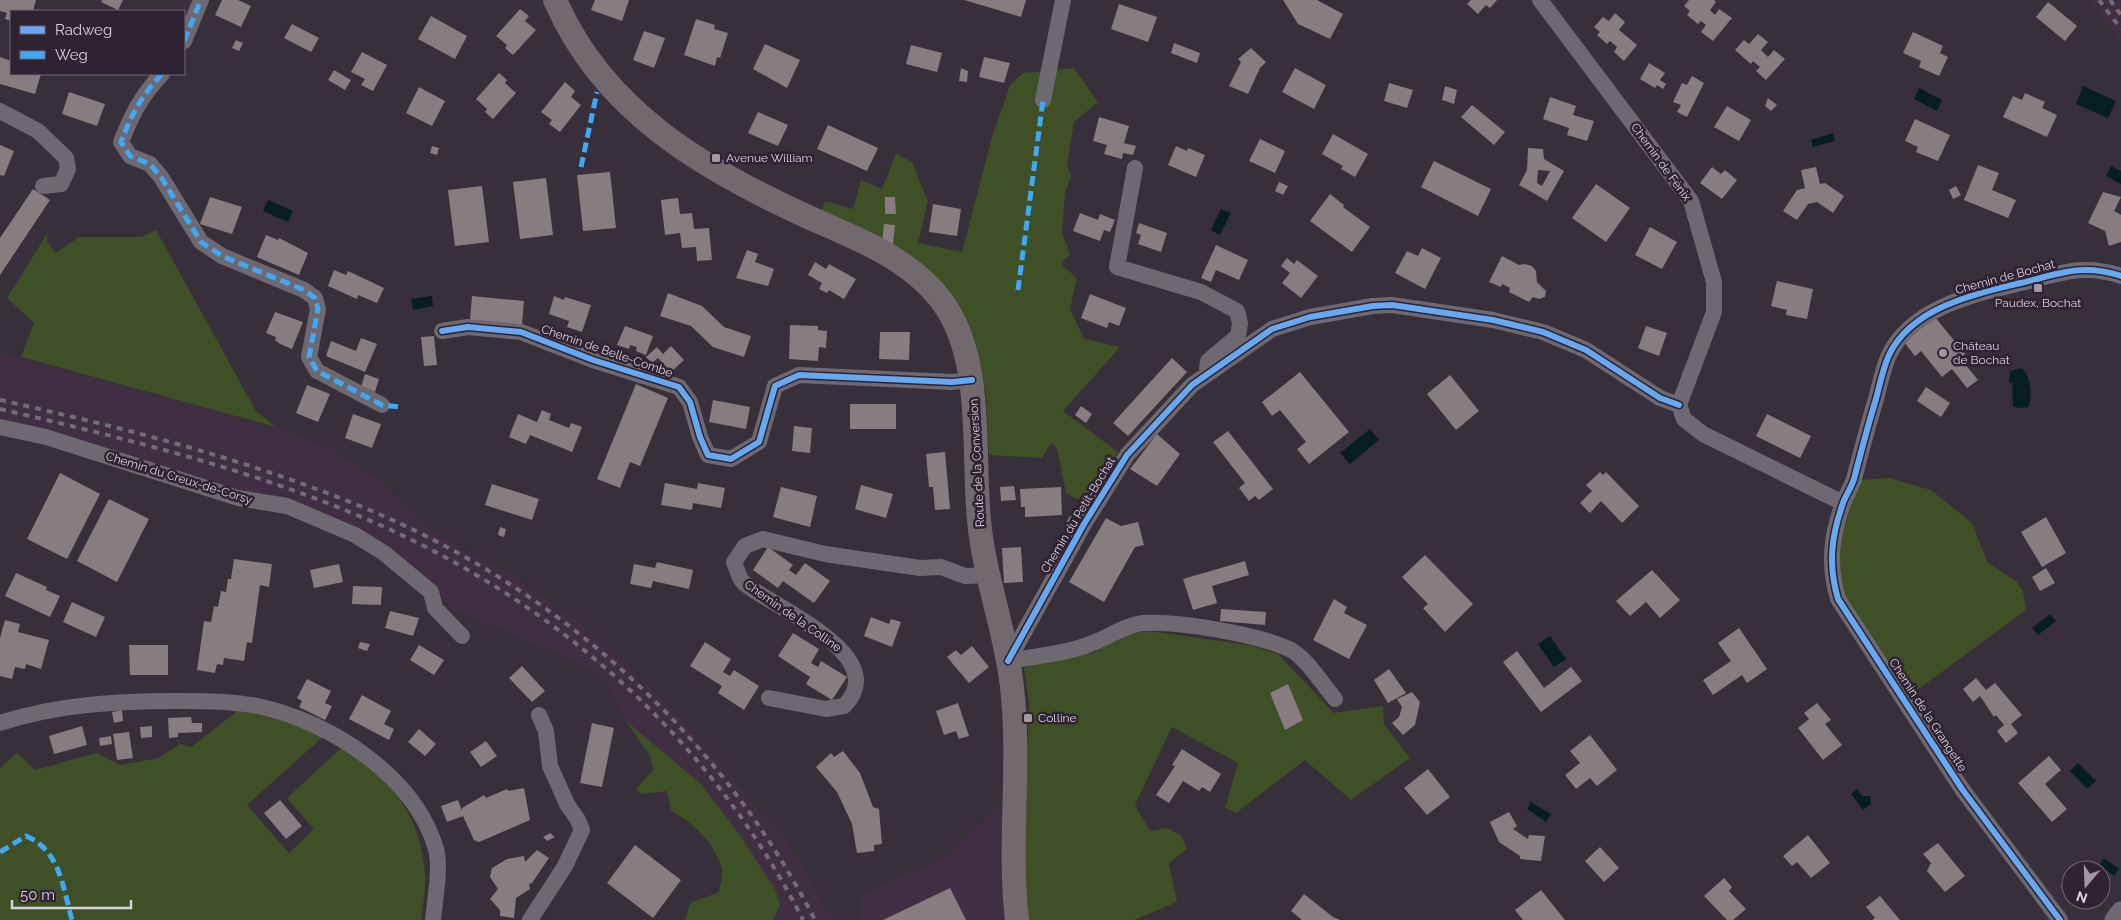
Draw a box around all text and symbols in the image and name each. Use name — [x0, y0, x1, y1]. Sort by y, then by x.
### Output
legend — [10, 10, 185, 75]
text: Radweg — [55, 21, 112, 39]
text: Weg — [55, 46, 88, 64]
street label: Chemin de Fénix — [1628, 120, 1694, 204]
place label: Avenue William — [726, 151, 813, 165]
marker: Avenue William — [710, 152, 722, 164]
street label: Chemin de Bochat — [1954, 257, 2056, 297]
marker: Paudex, Bochat — [2032, 282, 2044, 294]
place label: Paudex, Bochat — [1995, 296, 2081, 310]
street label: Chemin de Belle-Combe — [539, 322, 675, 380]
place label: Château de Bochat — [1953, 339, 2010, 367]
marker: Château de Bochat — [1937, 347, 1949, 359]
street label: Route de la Conversion — [967, 398, 987, 528]
street label: Chemin du Creux-de-Corsy — [104, 449, 254, 507]
street label: Chemin du Petit-Bochat — [1038, 454, 1118, 576]
street label: Chemin de la Colline — [742, 577, 844, 655]
street label: Chemin de la Grangette — [1886, 656, 1970, 774]
place label: Colline — [1038, 711, 1077, 725]
marker: Colline — [1022, 712, 1034, 724]
north arrow — [2061, 860, 2111, 910]
scale bar — [12, 878, 131, 910]
text: 50 m — [20, 886, 55, 904]
text: N — [2074, 888, 2089, 907]

